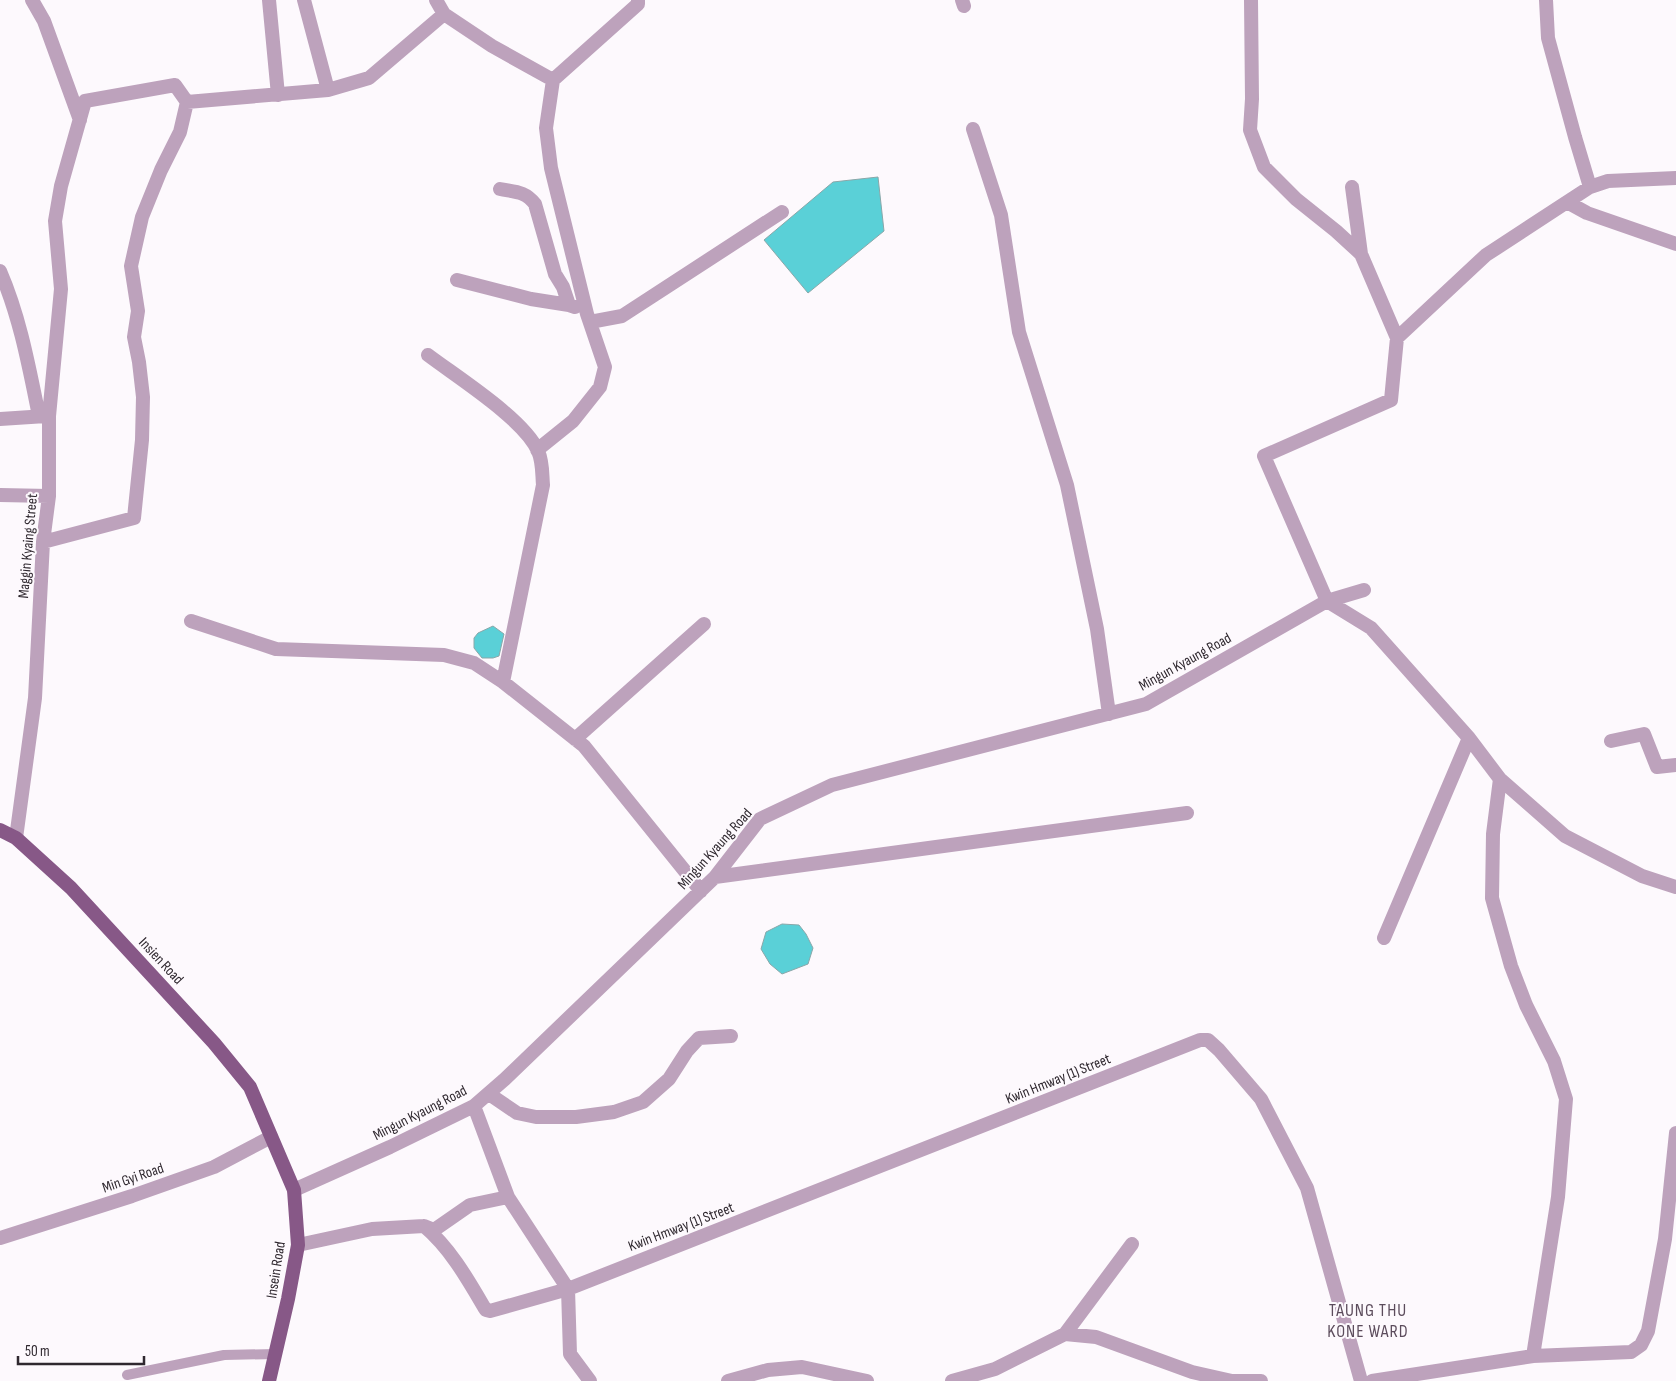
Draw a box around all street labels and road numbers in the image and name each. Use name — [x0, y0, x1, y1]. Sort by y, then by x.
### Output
street label: Maggin Kyaing Street — [14, 492, 42, 599]
street label: Mingun Kyaung Road — [1135, 629, 1235, 695]
street label: Mingun Kyaung Road — [673, 804, 757, 894]
street label: Insien Road — [134, 934, 188, 988]
street label: Kwin Hmway (1) Street — [1003, 1049, 1114, 1109]
street label: Mingun Kyaung Road — [370, 1081, 470, 1145]
street label: Min Gyi Road — [100, 1159, 166, 1197]
street label: Kwin Hmway (1) Street — [625, 1198, 737, 1256]
street label: Insein Road — [262, 1240, 290, 1300]

